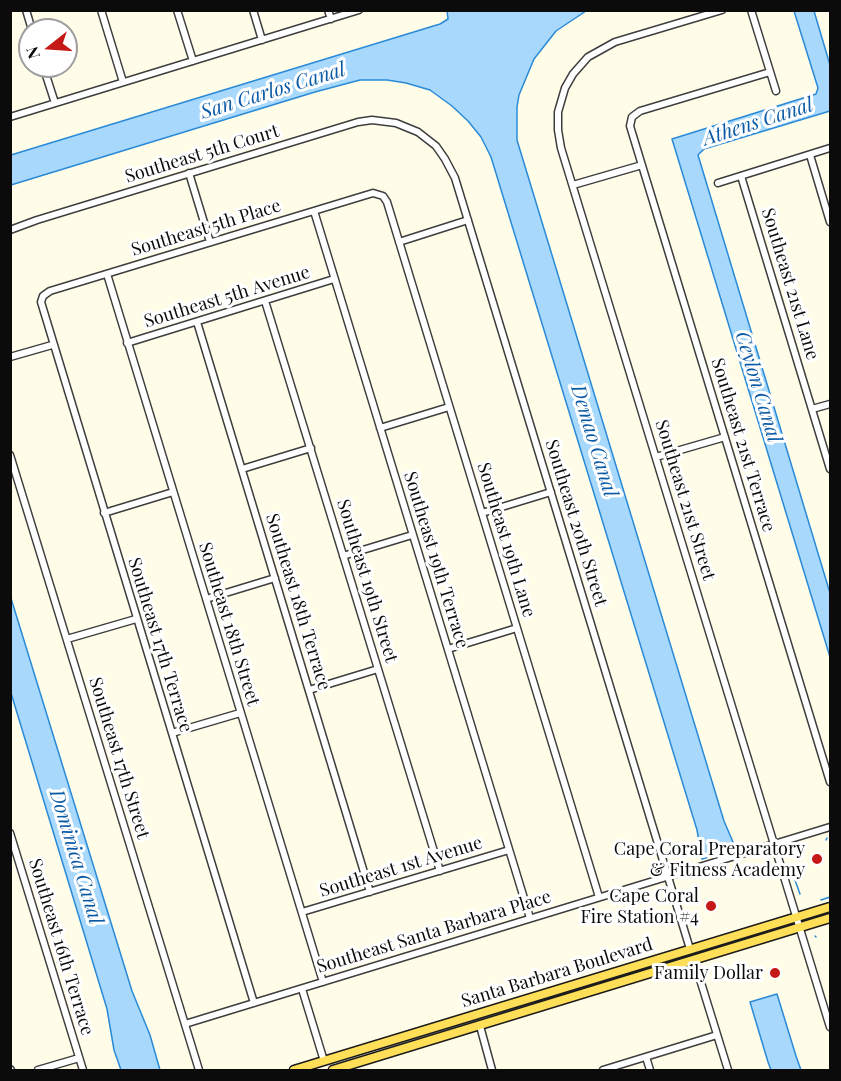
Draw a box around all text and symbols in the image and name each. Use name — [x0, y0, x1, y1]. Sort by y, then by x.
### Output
north arrow — [18, 18, 78, 78]
text: N — [20, 44, 44, 61]
water label: San Carlos Canal — [198, 58, 348, 124]
water label: Athens Canal — [700, 93, 816, 151]
street label: Southeast 5th Court — [122, 120, 282, 188]
street label: Southeast 5th Place — [129, 195, 283, 261]
street label: Southeast 21st Lane — [757, 206, 823, 362]
street label: Southeast 5th Avenue — [141, 261, 313, 333]
water label: Ceylon Canal — [730, 328, 786, 446]
street label: Southeast 21st Terrace — [706, 356, 780, 534]
water label: Demao Canal — [566, 382, 622, 500]
street label: Southeast 21st Street — [650, 417, 720, 583]
street label: Southeast 20th Street — [540, 437, 612, 609]
street label: Southeast 19th Lane — [472, 460, 540, 620]
street label: Southeast 19th Terrace — [399, 469, 473, 651]
street label: Southeast 19th Street — [332, 497, 402, 665]
street label: Southeast 18th Terrace — [261, 511, 335, 693]
street label: Southeast 18th Street — [194, 540, 264, 708]
street label: Southeast 17th Terrace — [123, 555, 197, 735]
street label: Southeast 17th Street — [84, 675, 154, 841]
water label: Dominica Canal — [44, 787, 108, 927]
street label: Southeast 1st Avenue — [317, 832, 485, 902]
place label: Cape Coral Preparatory & Fitness Academy — [614, 838, 805, 880]
marker: Cape Coral Preparatory & Fitness Academy — [810, 852, 824, 866]
street label: Southeast 16th Terrace — [24, 856, 98, 1038]
place label: Cape Coral Fire Station #4 — [580, 885, 699, 928]
street label: Southeast Santa Barbara Place — [314, 886, 554, 978]
marker: Cape Coral Fire Station #4 — [704, 899, 718, 913]
street label: Santa Barbara Boulevard — [459, 934, 655, 1012]
place label: Family Dollar — [654, 962, 763, 984]
marker: Family Dollar — [768, 966, 782, 980]

